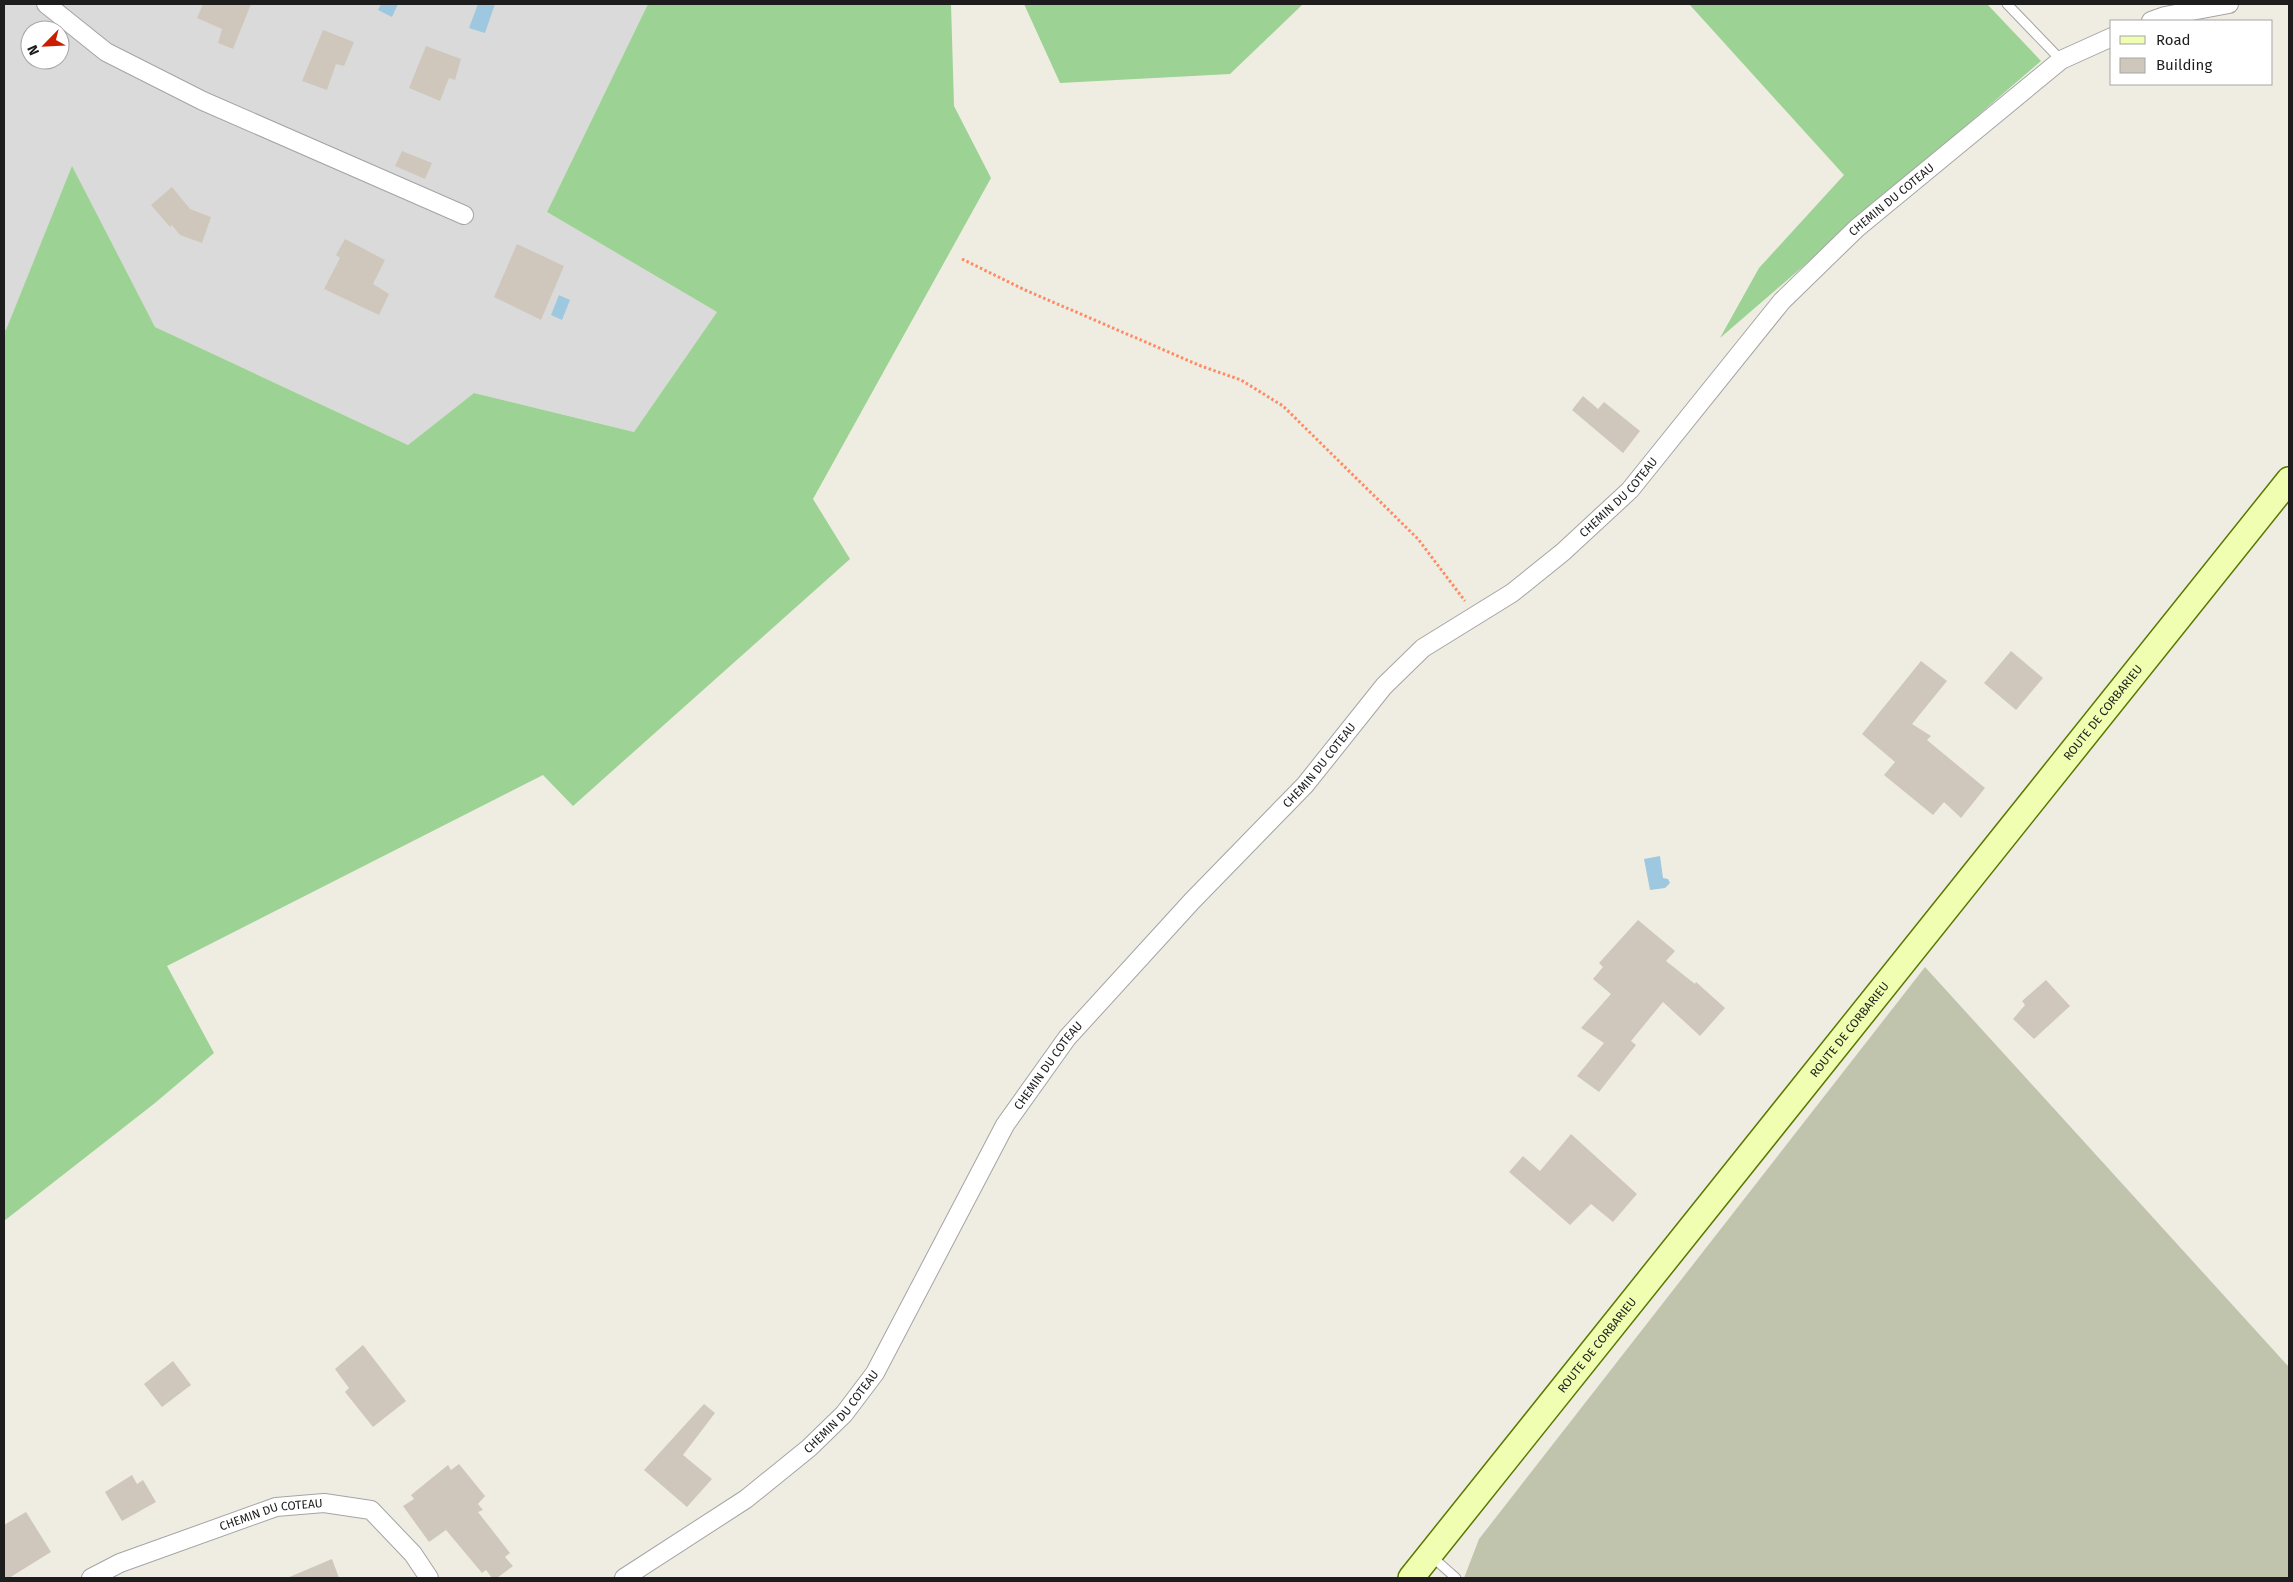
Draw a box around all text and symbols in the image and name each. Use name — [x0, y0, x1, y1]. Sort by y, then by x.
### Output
north arrow — [20, 20, 70, 70]
legend — [2110, 20, 2273, 85]
text: Road — [2156, 31, 2191, 49]
text: N — [24, 42, 43, 58]
text: Building — [2156, 56, 2212, 74]
street label: CHEMIN DU COTEAU — [1846, 161, 1937, 239]
street label: CHEMIN DU COTEAU — [1577, 455, 1660, 540]
street label: ROUTE DE CORBARIEU — [2061, 662, 2145, 763]
street label: CHEMIN DU COTEAU — [1280, 720, 1359, 811]
street label: ROUTE DE CORBARIEU — [1807, 979, 1892, 1080]
street label: CHEMIN DU COTEAU — [1011, 1019, 1085, 1113]
street label: ROUTE DE CORBARIEU — [1555, 1295, 1639, 1396]
street label: CHEMIN DU COTEAU — [801, 1368, 881, 1456]
street label: CHEMIN DU COTEAU — [218, 1496, 323, 1534]

